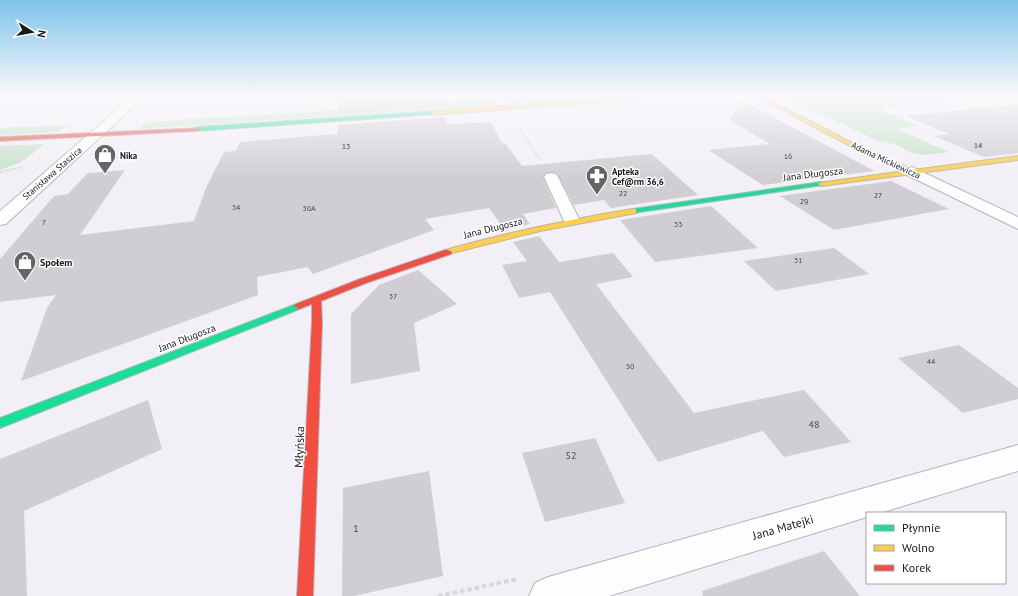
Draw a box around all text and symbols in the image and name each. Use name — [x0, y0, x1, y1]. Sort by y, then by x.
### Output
north arrow — [12, 12, 52, 52]
text: N — [34, 29, 49, 39]
street label: Adama Mickiewicza — [850, 139, 922, 181]
house number: 14 — [974, 140, 983, 150]
house number: 13 — [342, 141, 350, 151]
shop icon: Nika — [92, 142, 118, 175]
street label: Stanisława Staszica — [20, 144, 84, 202]
place label: Nika — [120, 150, 138, 161]
house number: 16 — [784, 151, 792, 161]
pharmacy icon: Apteka Cef@rm 36,6 — [584, 163, 610, 196]
street label: Jana Długosza — [781, 164, 844, 184]
place label: Apteka Cef@rm 36,6 — [612, 166, 664, 187]
house number: 22 — [619, 188, 627, 198]
house number: 27 — [874, 190, 882, 200]
house number: 29 — [800, 196, 808, 206]
house number: 34 — [232, 202, 241, 212]
house number: 30A — [302, 203, 316, 213]
street label: Jana Długosza — [461, 214, 524, 242]
house number: 7 — [42, 217, 46, 227]
house number: 33 — [674, 219, 682, 229]
shop icon: Społem — [12, 249, 38, 282]
house number: 31 — [794, 255, 802, 265]
place label: Społem — [40, 256, 72, 269]
house number: 37 — [389, 291, 397, 301]
street label: Jana Długosza — [156, 321, 217, 355]
house number: 44 — [927, 356, 936, 366]
house number: 50 — [626, 361, 635, 371]
house number: 48 — [809, 418, 819, 431]
street label: Młyńska — [291, 426, 307, 468]
house number: 52 — [566, 449, 576, 462]
street label: Jana Matejki — [750, 511, 815, 543]
legend — [866, 512, 1006, 584]
text: Płynnie — [902, 520, 940, 535]
house number: 1 — [353, 522, 359, 535]
text: Wolno — [902, 540, 934, 555]
text: Korek — [902, 560, 931, 575]

